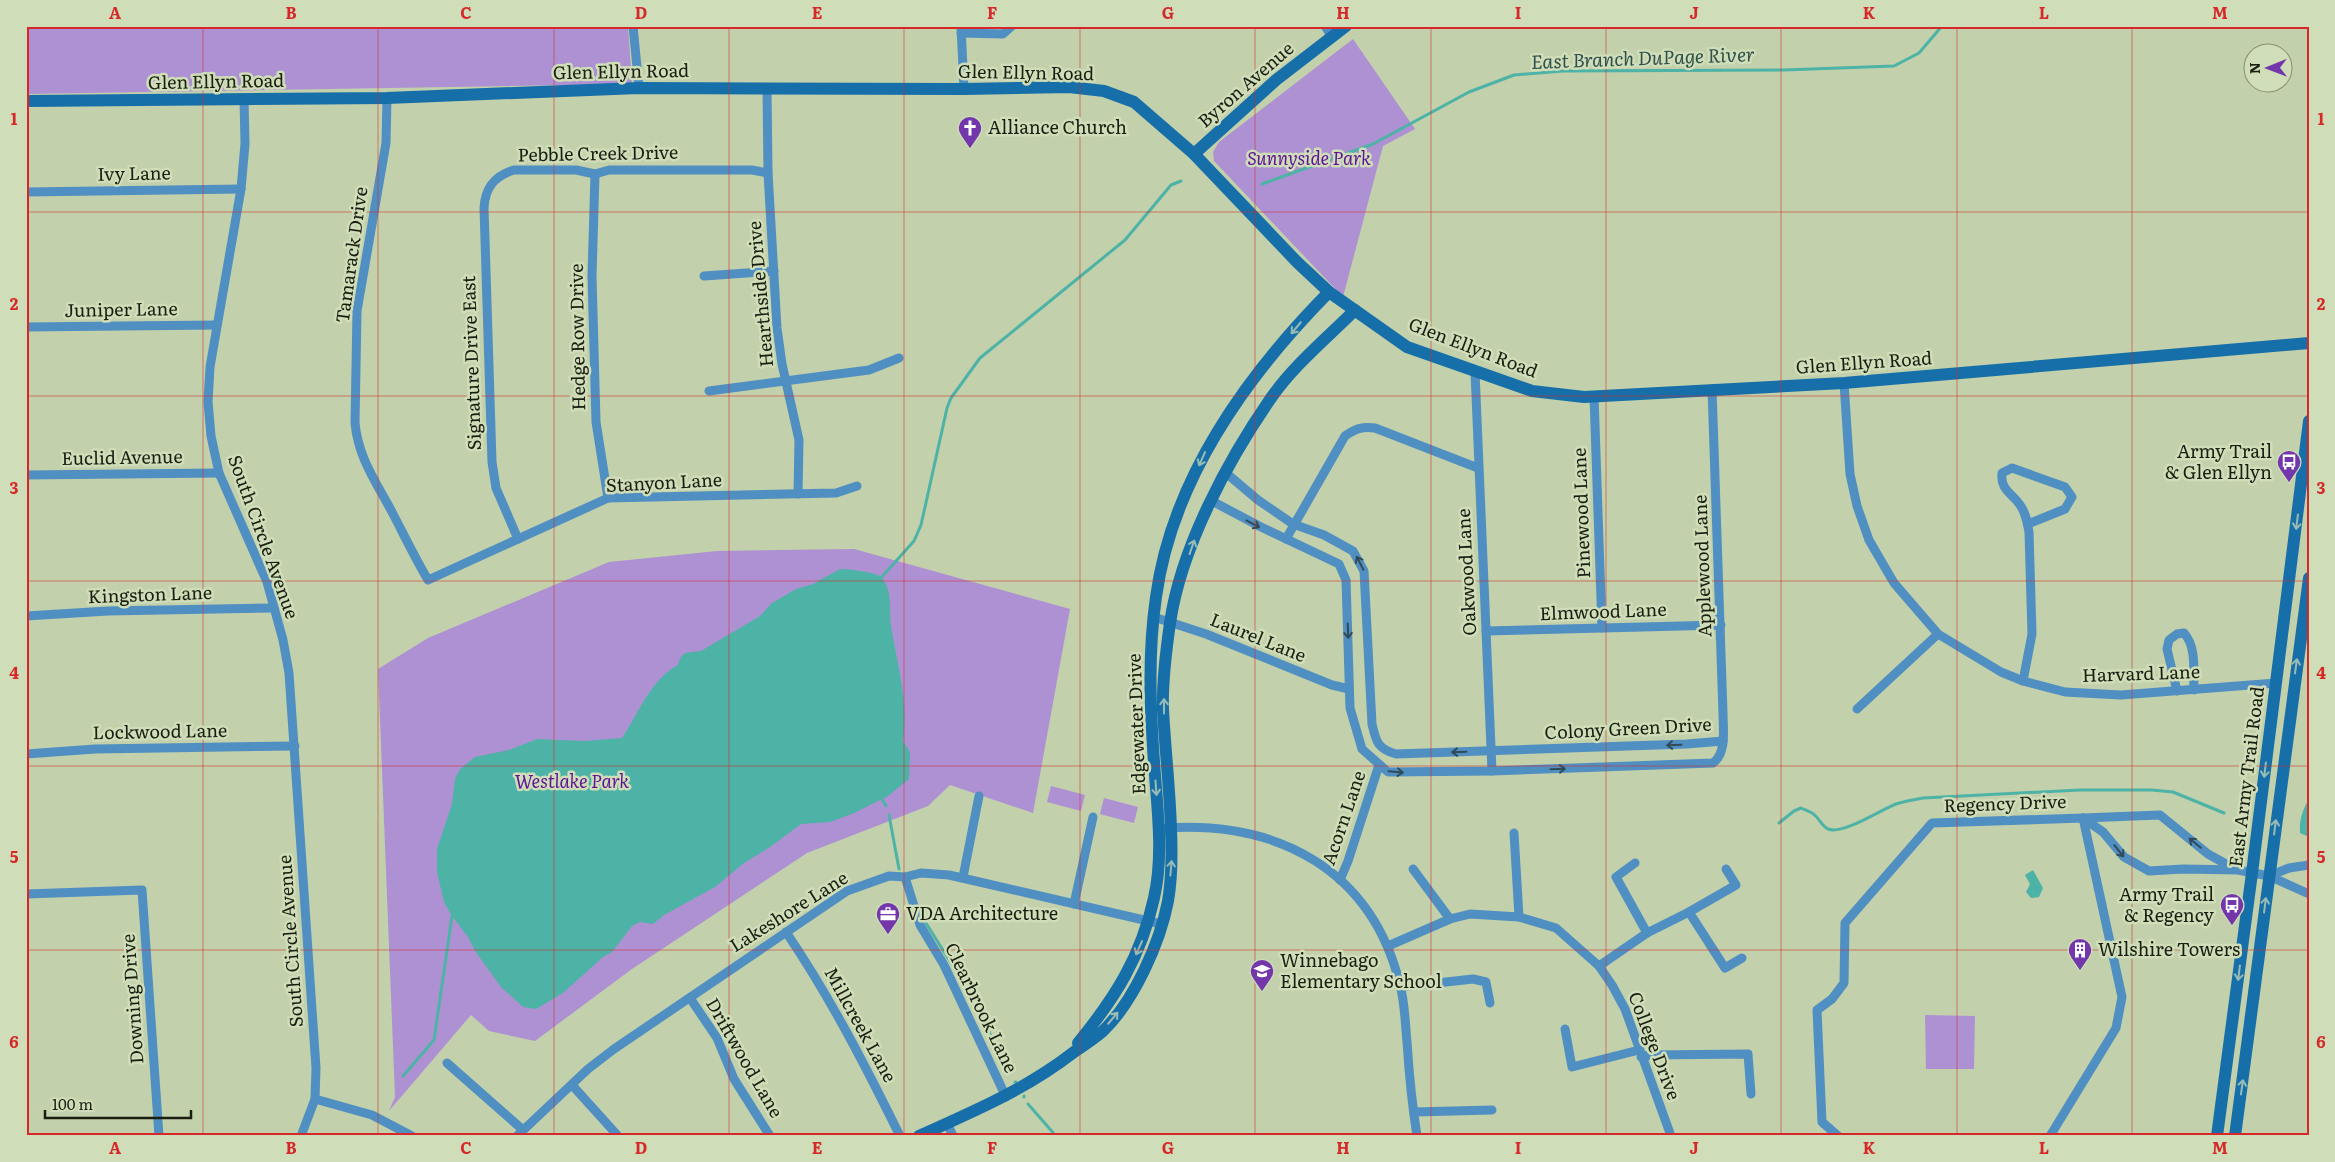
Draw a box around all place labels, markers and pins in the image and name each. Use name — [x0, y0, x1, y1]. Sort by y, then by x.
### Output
place label: Alliance Church — [988, 113, 1127, 140]
church icon: Alliance Church — [957, 115, 983, 149]
place label: Army Trail & Glen Ellyn — [2165, 437, 2272, 485]
bus stop icon: Army Trail & Glen Ellyn — [2276, 449, 2302, 483]
place label: Army Trail & Regency — [2119, 880, 2215, 928]
bus stop icon: Army Trail & Regency — [2219, 892, 2245, 926]
place label: VDA Architecture — [906, 899, 1058, 926]
office icon: VDA Architecture — [875, 901, 901, 935]
place label: Wilshire Towers — [2098, 935, 2240, 962]
building icon: Wilshire Towers — [2067, 937, 2093, 971]
place label: Winnebago Elementary School — [1280, 946, 1442, 994]
school or university icon: Winnebago Elementary School — [1249, 958, 1275, 992]

